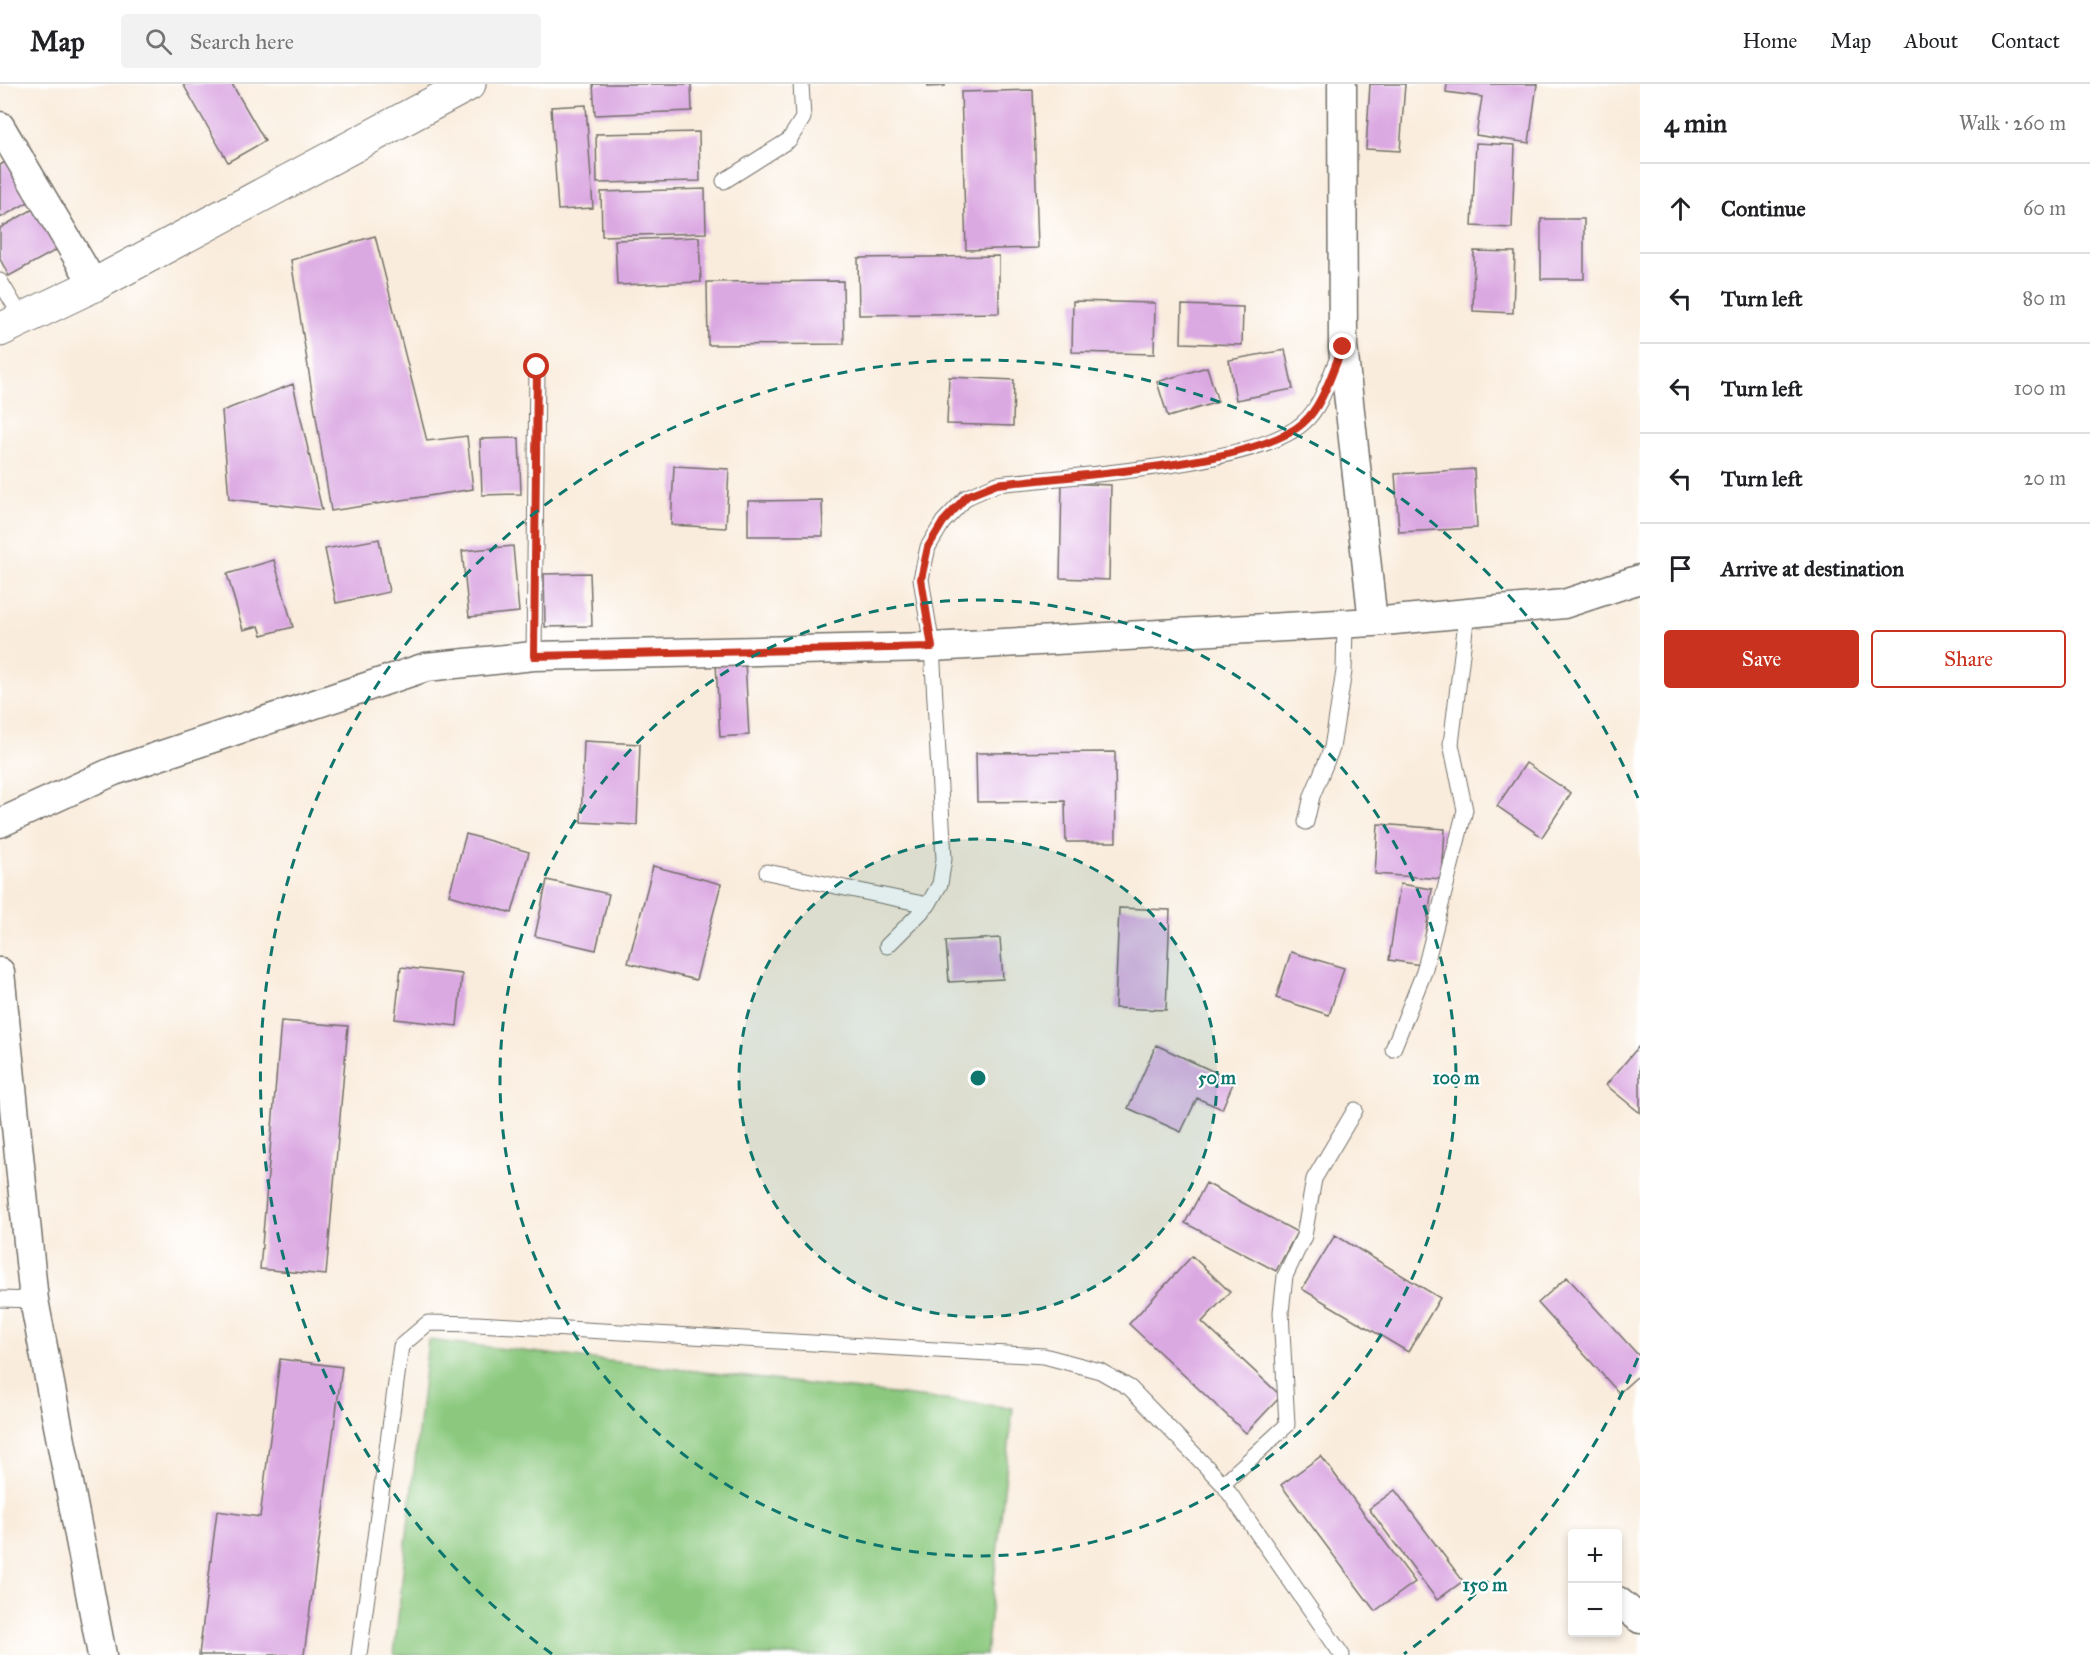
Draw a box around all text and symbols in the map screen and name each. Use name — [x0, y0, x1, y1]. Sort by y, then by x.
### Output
search box — [121, 14, 541, 68]
text: Map — [30, 24, 85, 59]
icon: search — [142, 25, 175, 58]
text: Search here — [190, 28, 294, 55]
text: Home — [1742, 28, 1797, 54]
text: Map — [1830, 28, 1871, 54]
text: About — [1904, 28, 1958, 54]
text: Contact — [1991, 28, 2060, 54]
text: 4 min — [1664, 107, 1727, 139]
text: Walk · 260 m — [1959, 111, 2066, 135]
icon: ahead — [1664, 192, 1697, 225]
text: Continue — [1721, 195, 1806, 222]
text: 60 m — [2023, 196, 2066, 220]
icon: left — [1664, 282, 1697, 315]
text: Turn left — [1721, 285, 1803, 312]
text: 80 m — [2023, 286, 2066, 310]
route end — [1329, 333, 1355, 359]
route start — [523, 353, 549, 379]
icon: left — [1664, 372, 1697, 405]
text: Turn left — [1721, 375, 1803, 402]
text: 100 m — [2014, 376, 2066, 400]
icon: left — [1664, 462, 1697, 495]
text: Turn left — [1721, 465, 1803, 492]
text: 20 m — [2023, 466, 2066, 490]
icon: arrive — [1664, 552, 1697, 585]
text: Arrive at destination — [1721, 555, 1904, 582]
button: Save — [1664, 630, 1859, 688]
button: Share — [1871, 630, 2066, 688]
text: 50 m — [1198, 1067, 1237, 1089]
text: 100 m — [1433, 1067, 1480, 1089]
centre of rings — [968, 1068, 988, 1088]
map controls — [1568, 1529, 1622, 1637]
button: + — [1568, 1529, 1622, 1583]
text: 150 m — [1463, 1574, 1508, 1596]
button: − — [1568, 1583, 1622, 1637]

